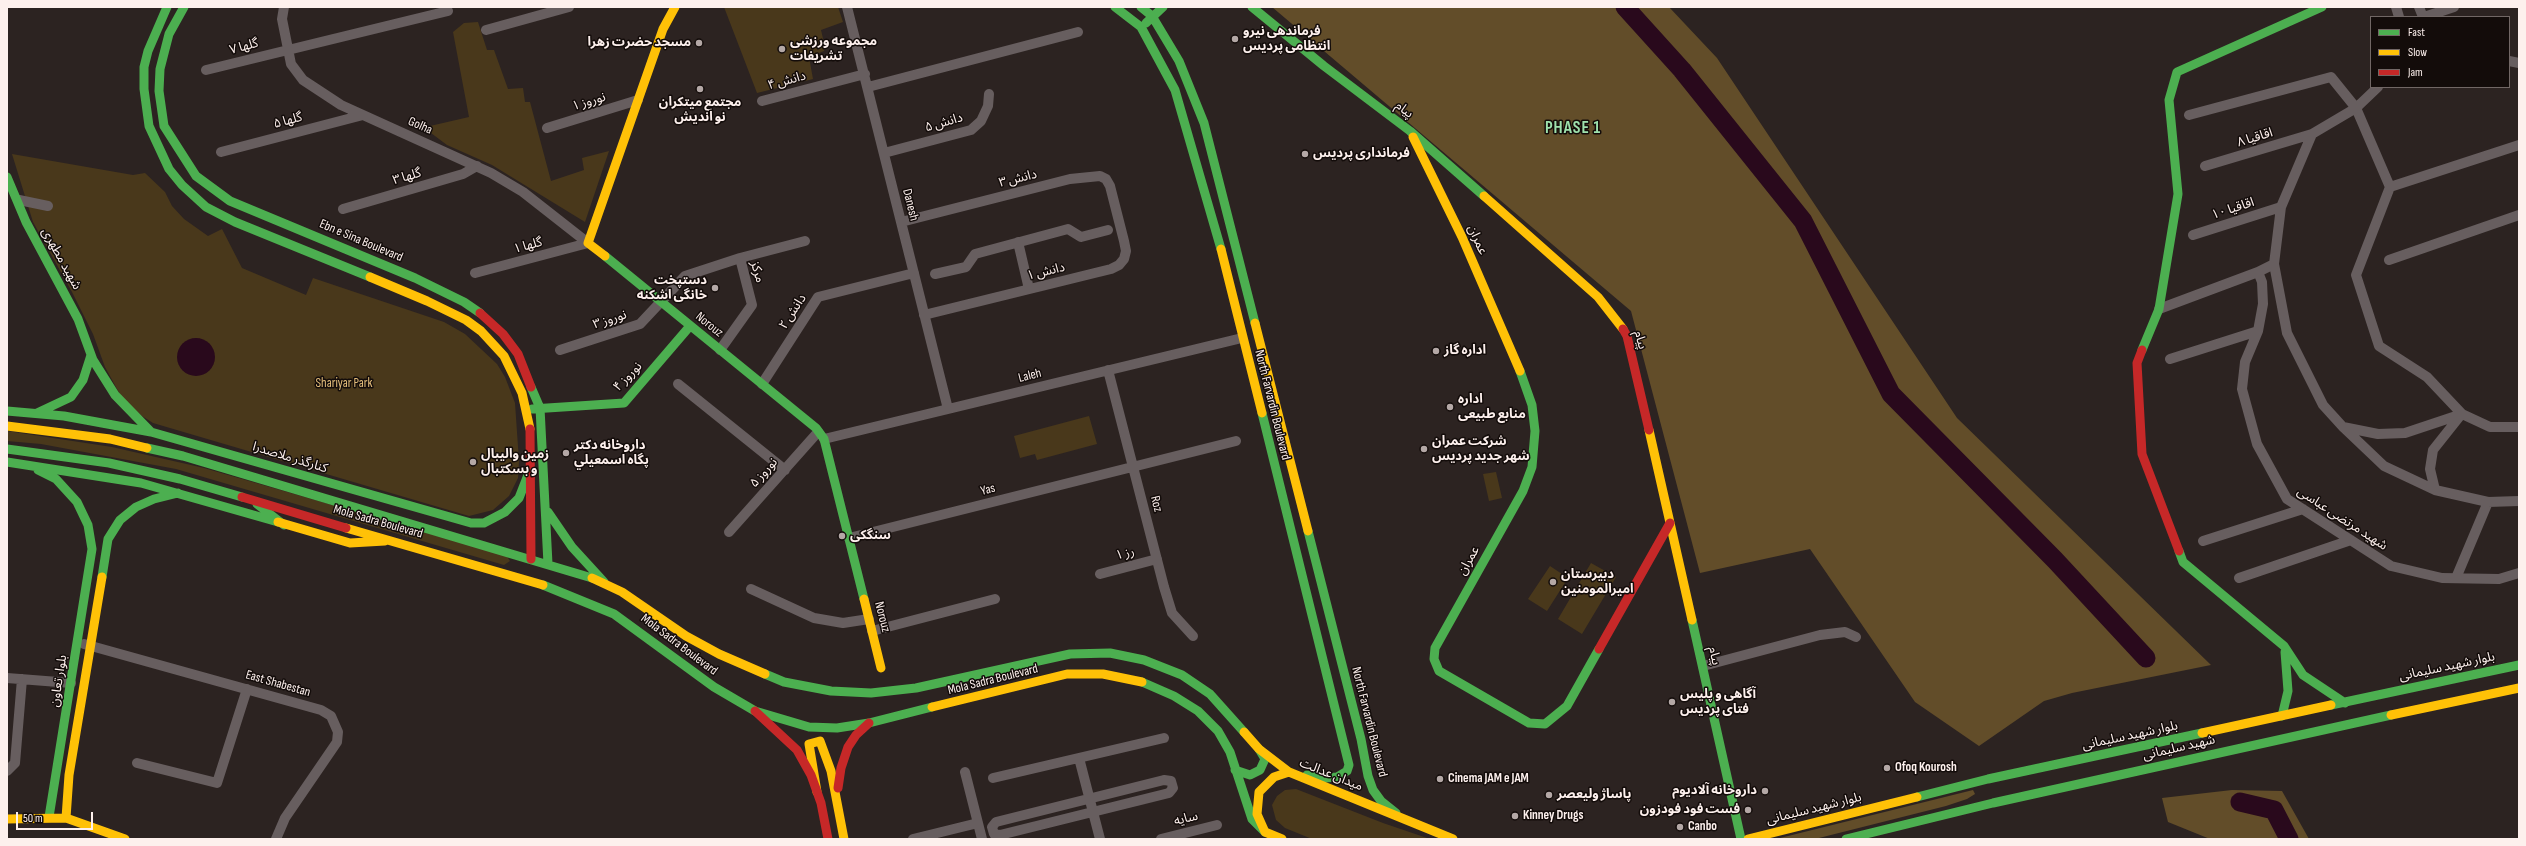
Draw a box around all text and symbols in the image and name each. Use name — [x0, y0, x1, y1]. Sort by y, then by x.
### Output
legend — [2370, 16, 2510, 88]
place label: فرماندهی نیرو انتظامی پردیس — [1243, 24, 1330, 55]
text: Fast — [2408, 25, 2425, 40]
place label: مجموعه ورزشی تشریفات — [790, 34, 877, 65]
marker: فرماندهی نیرو انتظامی پردیس — [1230, 34, 1240, 44]
place label: مسجد حضرت زهرا — [588, 35, 691, 51]
street label: گلها ۷ — [228, 36, 260, 58]
marker: مسجد حضرت زهرا — [694, 38, 704, 48]
marker: مجموعه ورزشی تشریفات — [777, 44, 787, 54]
text: Slow — [2408, 45, 2427, 60]
text: Jam — [2408, 65, 2423, 80]
street label: دانش ۴ — [766, 68, 808, 94]
marker: مجتمع میتکران نو اندیش — [695, 84, 705, 94]
street label: نوروز ۱ — [570, 89, 608, 115]
place label: مجتمع میتکران نو اندیش — [659, 95, 741, 126]
street label: پیام — [1392, 98, 1416, 122]
street label: گلها ۵ — [272, 110, 304, 132]
street label: دانش ۵ — [923, 110, 965, 136]
street label: Golha — [405, 114, 435, 138]
district label: PHASE 1 — [1545, 119, 1601, 139]
street label: اقاقیا ۸ — [2235, 125, 2275, 151]
place label: فرمانداری پردیس — [1313, 146, 1410, 162]
marker: فرمانداری پردیس — [1300, 149, 1310, 159]
street label: گلها ۳ — [391, 165, 423, 189]
street label: دانش ۳ — [997, 167, 1039, 191]
street label: Danesh — [899, 187, 921, 223]
street label: اقاقیا ۱۰ — [2210, 195, 2256, 223]
street label: Ebn e Sina Boulevard — [317, 216, 405, 266]
street label: عمران — [1464, 223, 1490, 257]
street label: شهید مطهری — [38, 225, 84, 293]
street label: گلها ۱ — [512, 235, 544, 257]
street label: مرکز — [747, 259, 767, 285]
street label: دانش ۱ — [1025, 260, 1067, 284]
place label: دستپخت خانگی اشکنه — [637, 273, 707, 304]
marker: دستپخت خانگی اشکنه — [710, 283, 720, 293]
street label: دانش ۲ — [776, 291, 810, 333]
street label: نوروز ۳ — [591, 307, 629, 333]
street label: Norouz — [692, 309, 726, 341]
street label: پیام — [1630, 329, 1650, 351]
place label: اداره گاز — [1444, 343, 1486, 359]
marker: اداره گاز — [1431, 346, 1441, 356]
street label: North Farvardin Boulevard — [1251, 348, 1293, 462]
street label: نوروز ۴ — [610, 359, 646, 395]
street label: Laleh — [1017, 366, 1043, 386]
park label: Shariyar Park — [316, 376, 372, 392]
place label: اداره منابع طبیعی — [1458, 392, 1526, 423]
marker: اداره منابع طبیعی — [1445, 402, 1455, 412]
place label: شرکت عمران شهر جدید پردیس — [1432, 434, 1530, 465]
place label: داروخانه دكتر پگاه اسمعيلي — [574, 438, 649, 469]
street label: کنارگذر ملاصدرا — [251, 439, 329, 477]
marker: شرکت عمران شهر جدید پردیس — [1419, 444, 1429, 454]
place label: زمین والیبال و بسکتبال — [481, 447, 549, 478]
marker: داروخانه دكتر پگاه اسمعيلي — [561, 448, 571, 458]
street label: نوروز ۵ — [747, 455, 781, 491]
marker: زمین والیبال و بسکتبال — [468, 457, 478, 467]
street label: Yas — [979, 481, 997, 499]
street label: شهید مرتضی عباسی — [2294, 484, 2390, 554]
street label: Roz — [1147, 494, 1165, 514]
street label: Mola Sadra Boulevard — [332, 502, 424, 542]
place label: سنگکی — [850, 528, 891, 544]
marker: سنگکی — [837, 531, 847, 541]
street label: رز ۱ — [1114, 544, 1136, 564]
street label: عمران — [1455, 544, 1483, 578]
place label: دبیرستان امیرالمومنین — [1561, 567, 1634, 598]
marker: دبیرستان امیرالمومنین — [1548, 577, 1558, 587]
street label: Norouz — [871, 600, 893, 634]
street label: Mola Sadra Boulevard — [638, 611, 720, 679]
street label: پیام — [1704, 645, 1724, 667]
street label: بلوار شهید سلیمانی — [2398, 649, 2496, 685]
street label: بلوار تعاون — [47, 654, 71, 708]
street label: Mola Sadra Boulevard — [946, 661, 1040, 699]
street label: North Farvardin Boulevard — [1348, 665, 1390, 779]
street label: East Shabestan — [244, 667, 312, 701]
place label: آگاهی و پلیس فتای پردیس — [1680, 687, 1756, 718]
marker: آگاهی و پلیس فتای پردیس — [1667, 697, 1677, 707]
street label: بلوار شهید سلیمانی — [2081, 718, 2179, 754]
street label: شهید سلیمانی — [2141, 732, 2217, 764]
street label: میدان عدالت — [1297, 755, 1365, 795]
place label: Ofoq Kourosh — [1895, 760, 1957, 776]
marker: Ofoq Kourosh — [1882, 763, 1892, 773]
place label: Cinema JAM e JAM — [1448, 771, 1529, 787]
marker: Cinema JAM e JAM — [1435, 774, 1445, 784]
place label: داروخانه آلادیوم — [1672, 783, 1757, 799]
marker: داروخانه آلادیوم — [1760, 786, 1770, 796]
place label: پاساژ ولیعصر — [1557, 787, 1631, 803]
marker: پاساژ ولیعصر — [1544, 790, 1554, 800]
street label: بلوار شهید سلیمانی — [1765, 790, 1863, 828]
place label: فست فود فودزون — [1640, 802, 1740, 818]
scale bar — [18, 804, 95, 830]
marker: فست فود فودزون — [1743, 805, 1753, 815]
place label: Kinney Drugs — [1523, 808, 1583, 824]
street label: سایه — [1172, 809, 1200, 829]
text: 50 m — [23, 811, 43, 826]
marker: Kinney Drugs — [1510, 811, 1520, 821]
place label: Canbo — [1688, 819, 1717, 835]
marker: Canbo — [1675, 822, 1685, 832]

